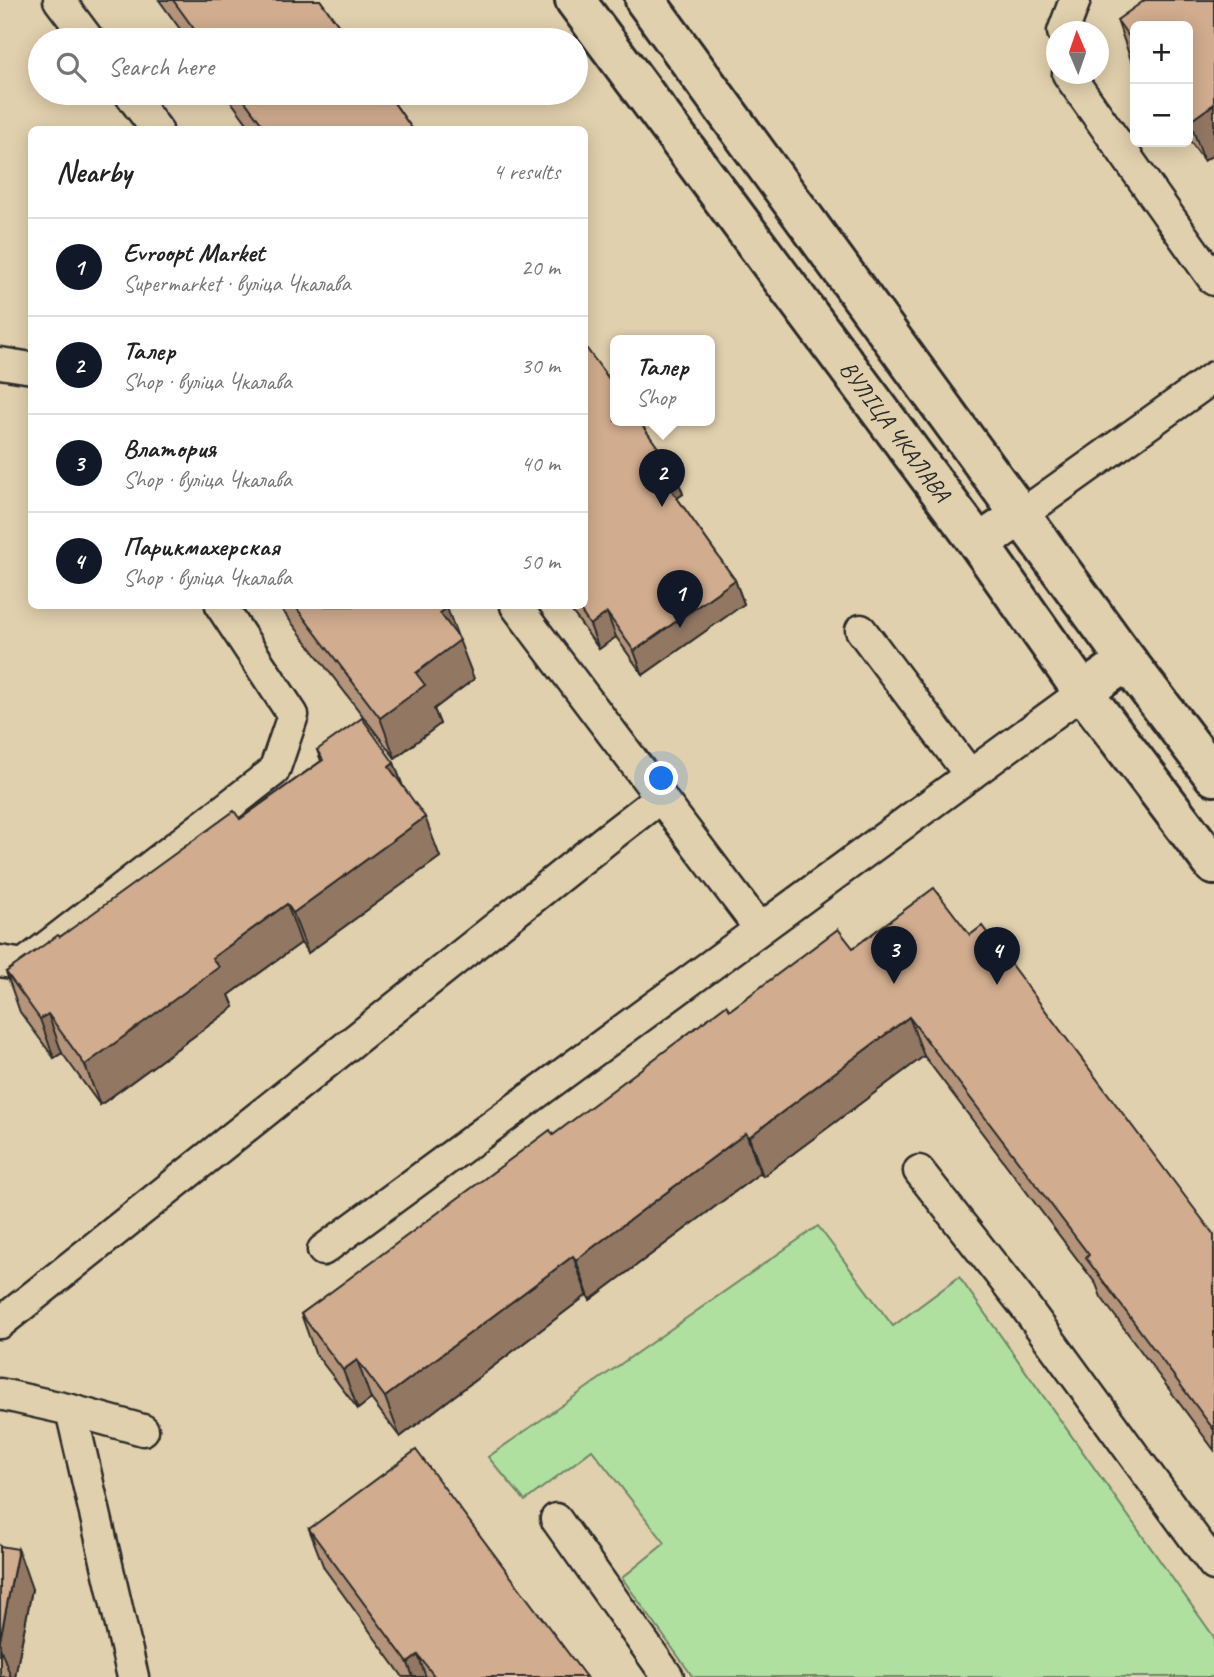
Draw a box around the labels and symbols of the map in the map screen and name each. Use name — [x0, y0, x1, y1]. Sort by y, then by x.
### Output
north arrow — [1046, 21, 1109, 84]
street label: ВУЛІЦА ЧКАЛАВА — [833, 355, 958, 508]
pin: 2 — [639, 449, 685, 507]
pin: 1 — [657, 570, 703, 628]
your location — [644, 761, 678, 795]
pin: 3 — [871, 926, 917, 984]
pin: 4 — [974, 927, 1020, 985]

